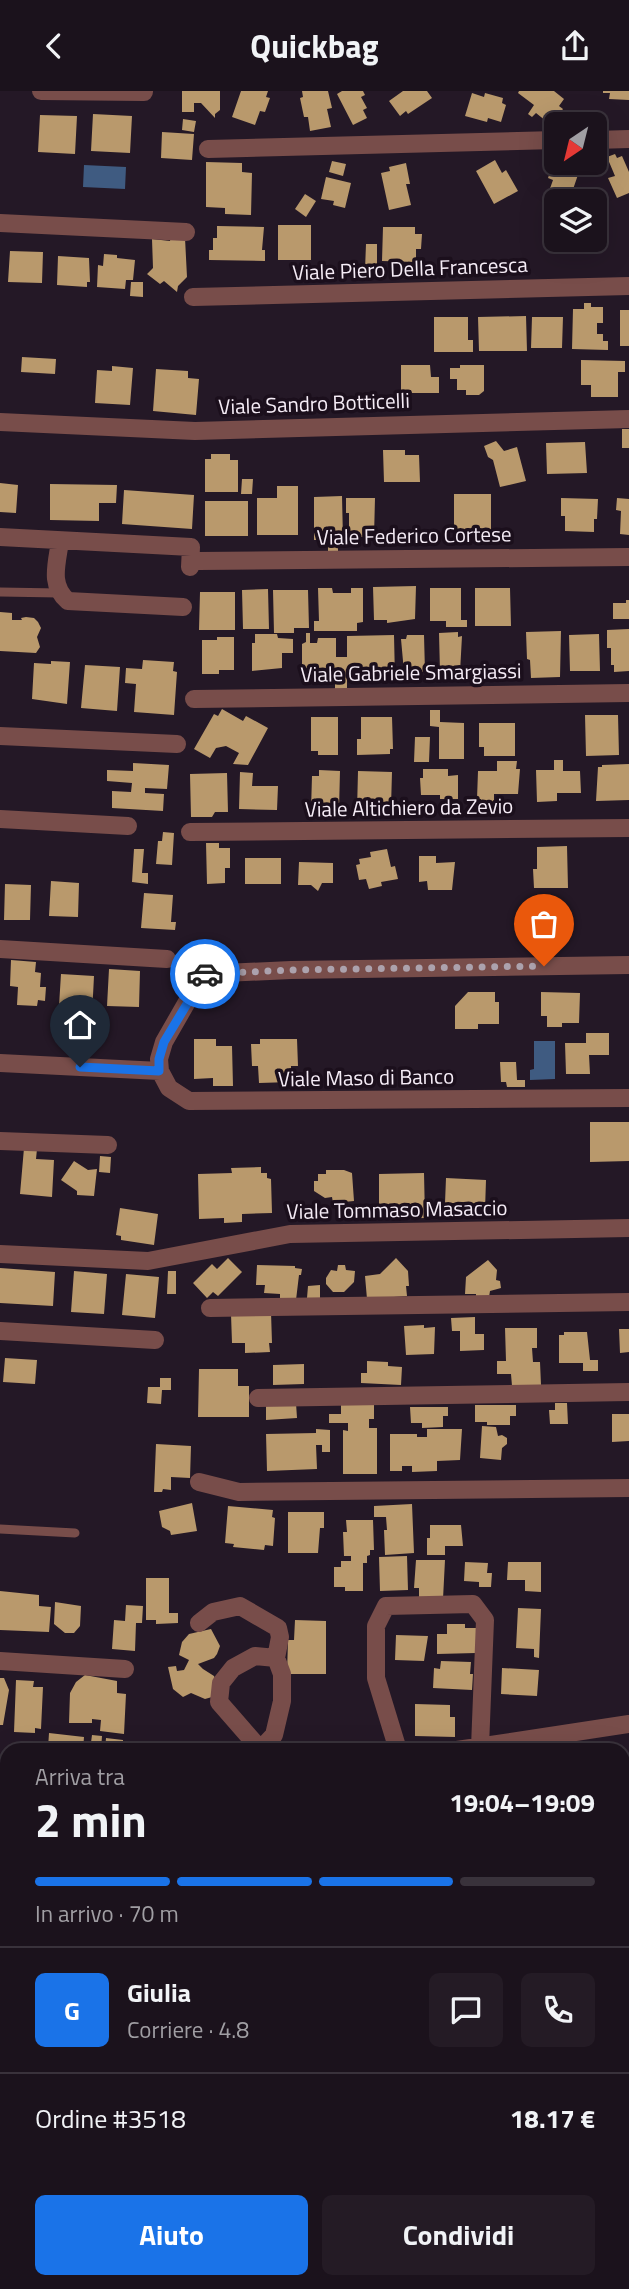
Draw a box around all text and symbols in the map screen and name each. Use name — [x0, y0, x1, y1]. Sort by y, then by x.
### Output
text: Quickbag — [250, 22, 379, 70]
icon: back — [35, 27, 73, 65]
icon: share — [556, 27, 594, 65]
north arrow — [544, 112, 607, 175]
map controls — [544, 112, 607, 252]
button: layers — [544, 189, 607, 252]
street label: Viale Piero Della Francesca — [292, 248, 529, 288]
street label: Viale Sandro Botticelli — [218, 384, 410, 422]
street label: Viale Federico Cortese — [316, 517, 512, 553]
street label: Viale Gabriele Smargiassi — [300, 654, 522, 690]
street label: Viale Altichiero da Zevio — [304, 789, 514, 825]
pin — [514, 894, 574, 966]
icon: bag — [525, 905, 563, 943]
courier — [170, 939, 240, 1009]
icon: car — [186, 955, 224, 993]
pin — [50, 995, 110, 1067]
icon: home — [61, 1006, 99, 1044]
street label: Viale Maso di Banco — [278, 1059, 454, 1095]
street label: Viale Tommaso Masaccio — [286, 1191, 508, 1227]
text: Arriva tra — [35, 1759, 125, 1794]
text: 19:04–19:09 — [449, 1783, 595, 1822]
text: 2 min — [35, 1785, 147, 1855]
text: In arrivo · 70 m — [35, 1896, 179, 1931]
text: Giulia — [127, 1973, 191, 2012]
button: chat — [429, 1973, 503, 2047]
button: phone — [521, 1973, 595, 2047]
text: G — [64, 1991, 80, 2030]
text: Corriere · 4.8 — [127, 2012, 249, 2047]
text: Ordine #3518 — [35, 2099, 186, 2138]
text: 18.17 € — [510, 2099, 595, 2138]
button: Aiuto — [35, 2195, 308, 2275]
button: Condividi — [322, 2195, 595, 2275]

